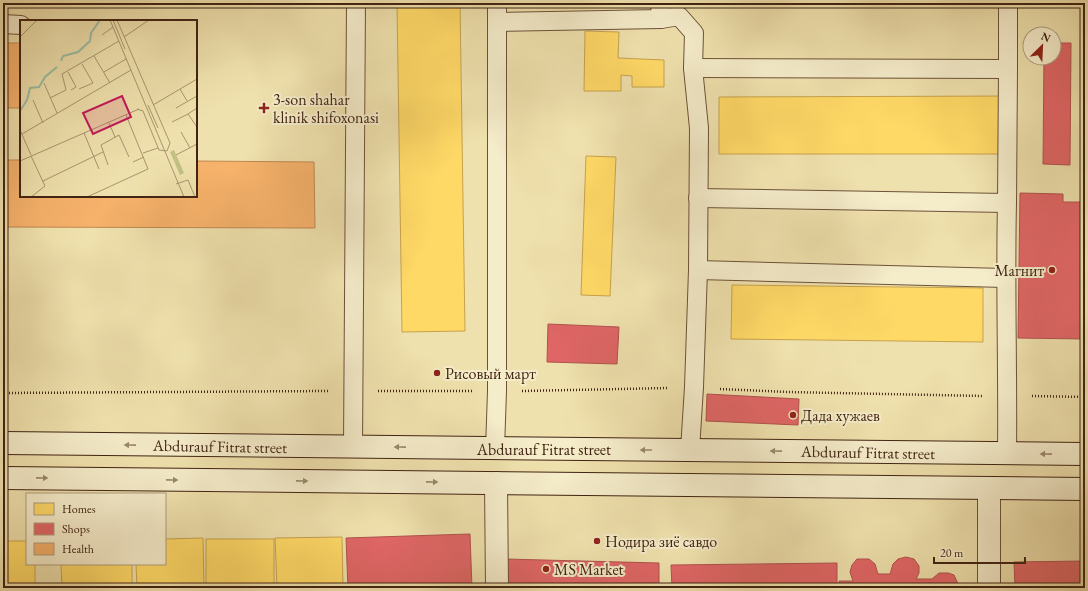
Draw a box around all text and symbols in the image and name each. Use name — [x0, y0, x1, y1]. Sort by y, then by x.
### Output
inset map — [20, 20, 197, 197]
north arrow — [1022, 26, 1062, 66]
text: N — [1039, 29, 1053, 45]
place label: 3-son shahar klinik shifoxonasi — [273, 89, 379, 128]
marker: 3-son shahar klinik shifoxonasi — [258, 102, 270, 114]
place label: Магнит — [995, 260, 1044, 281]
marker: Магнит — [1047, 265, 1057, 275]
place label: Рисовый март — [445, 363, 536, 384]
marker: Рисовый март — [432, 368, 442, 378]
place label: Дада хужаев — [801, 405, 880, 426]
marker: Дада хужаев — [788, 410, 798, 420]
street label: Abdurauf Fitrat street — [152, 435, 287, 458]
street label: Abdurauf Fitrat street — [476, 439, 611, 460]
street label: Abdurauf Fitrat street — [800, 441, 935, 464]
one-way arrow — [123, 442, 136, 448]
one-way arrow — [393, 444, 406, 450]
one-way arrow — [639, 447, 652, 453]
one-way arrow — [769, 448, 782, 454]
one-way arrow — [1039, 451, 1052, 457]
one-way arrow — [36, 475, 48, 482]
one-way arrow — [166, 477, 179, 483]
one-way arrow — [296, 478, 309, 484]
one-way arrow — [426, 479, 439, 485]
legend — [26, 493, 166, 565]
text: Homes — [62, 501, 96, 517]
text: Shops — [62, 521, 90, 537]
place label: Нодира зиё савдо — [605, 531, 717, 552]
marker: Нодира зиё савдо — [592, 536, 602, 546]
scale bar — [934, 539, 1025, 565]
text: Health — [62, 541, 94, 557]
text: 20 m — [940, 545, 964, 561]
place label: MS Market — [554, 559, 624, 580]
marker: MS Market — [541, 564, 551, 574]

